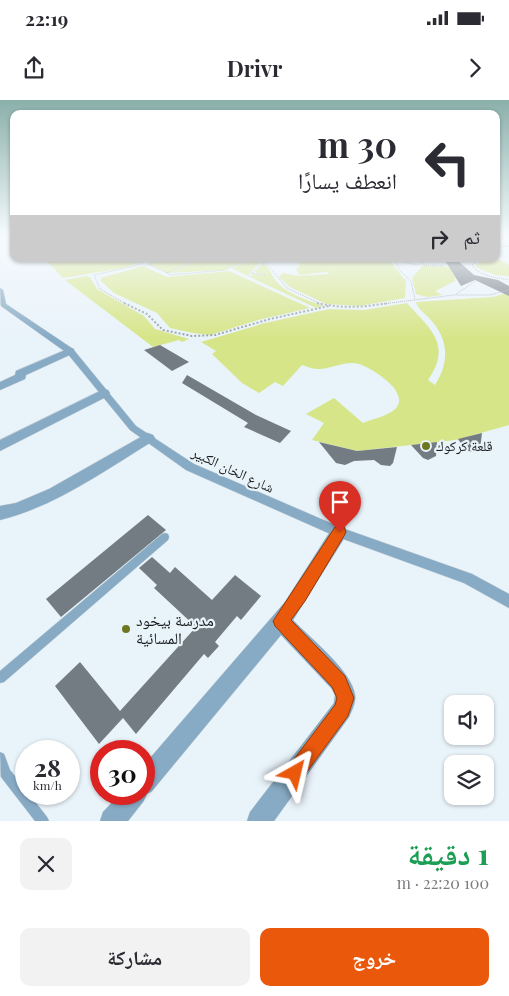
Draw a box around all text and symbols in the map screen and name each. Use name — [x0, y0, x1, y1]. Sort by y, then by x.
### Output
text: 22:19 — [25, 5, 68, 31]
text: Drivr — [227, 53, 282, 83]
icon: share — [20, 54, 48, 82]
icon: forward — [461, 54, 489, 82]
text: 30 m — [318, 120, 397, 167]
icon: left — [415, 130, 480, 195]
text: انعطف يسارًا — [298, 165, 397, 195]
text: ثم — [463, 223, 480, 249]
icon: right — [425, 225, 453, 253]
place label: قلعة كركوك — [436, 436, 493, 455]
marker: قلعة كركوك — [420, 440, 432, 452]
street label: شارع الخان الكبير — [188, 442, 277, 498]
pin — [319, 481, 361, 532]
icon: arrive — [326, 488, 354, 516]
place label: مدرسة بيخود المسائية — [136, 609, 214, 648]
marker: مدرسة بيخود المسائية — [120, 623, 132, 635]
map controls — [444, 695, 494, 805]
button: sound — [444, 695, 494, 745]
speed limit sign: 30 — [90, 740, 155, 805]
position arrow — [268, 746, 320, 798]
text: 28 — [34, 750, 61, 783]
button: layers — [444, 755, 494, 805]
text: km/h — [33, 777, 62, 793]
text: 1 دقيقة — [408, 833, 489, 873]
button: close — [20, 838, 72, 890]
text: 100 m · 22:20 — [397, 872, 489, 893]
button: مشاركة — [20, 928, 250, 986]
button: خروج — [260, 928, 489, 986]

